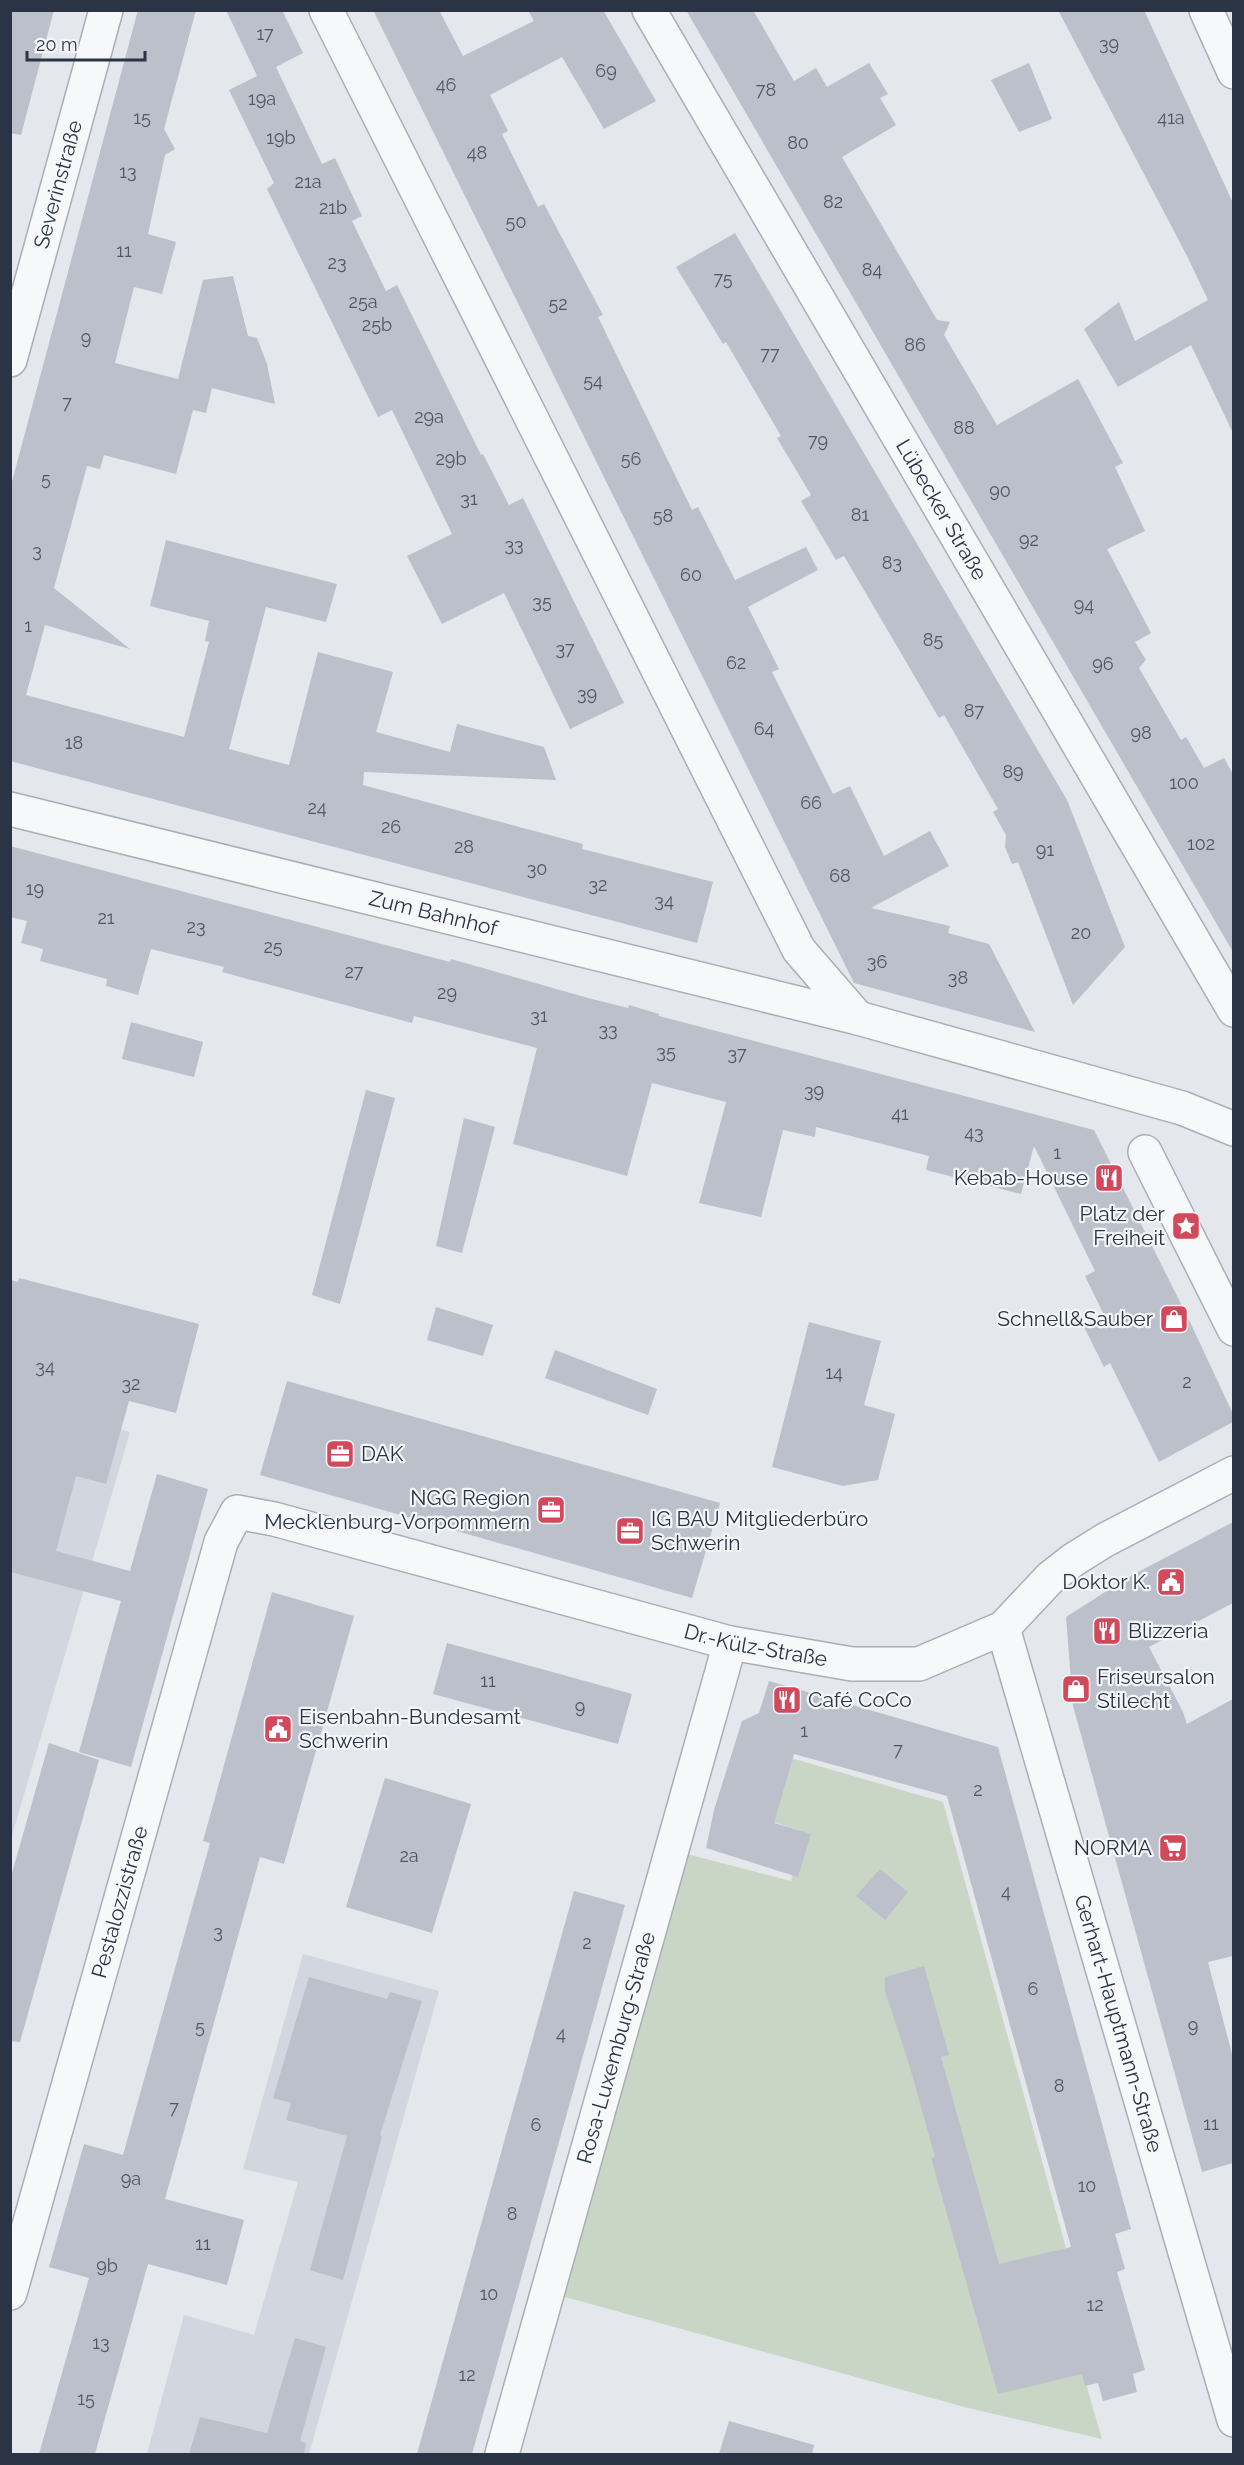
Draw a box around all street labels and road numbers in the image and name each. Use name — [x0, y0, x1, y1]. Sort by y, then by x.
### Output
street label: Severinstraße — [28, 117, 87, 251]
street label: Lübecker Straße — [891, 435, 993, 584]
street label: Zum Bahnhof — [367, 885, 501, 941]
street label: Dr.-Külz-Straße — [681, 1618, 829, 1672]
street label: Pestalozzistraße — [86, 1823, 153, 1981]
street label: Gerhart-Hauptmann-Straße — [1069, 1892, 1168, 2155]
street label: Rosa-Luxemburg-Straße — [571, 1929, 660, 2166]

